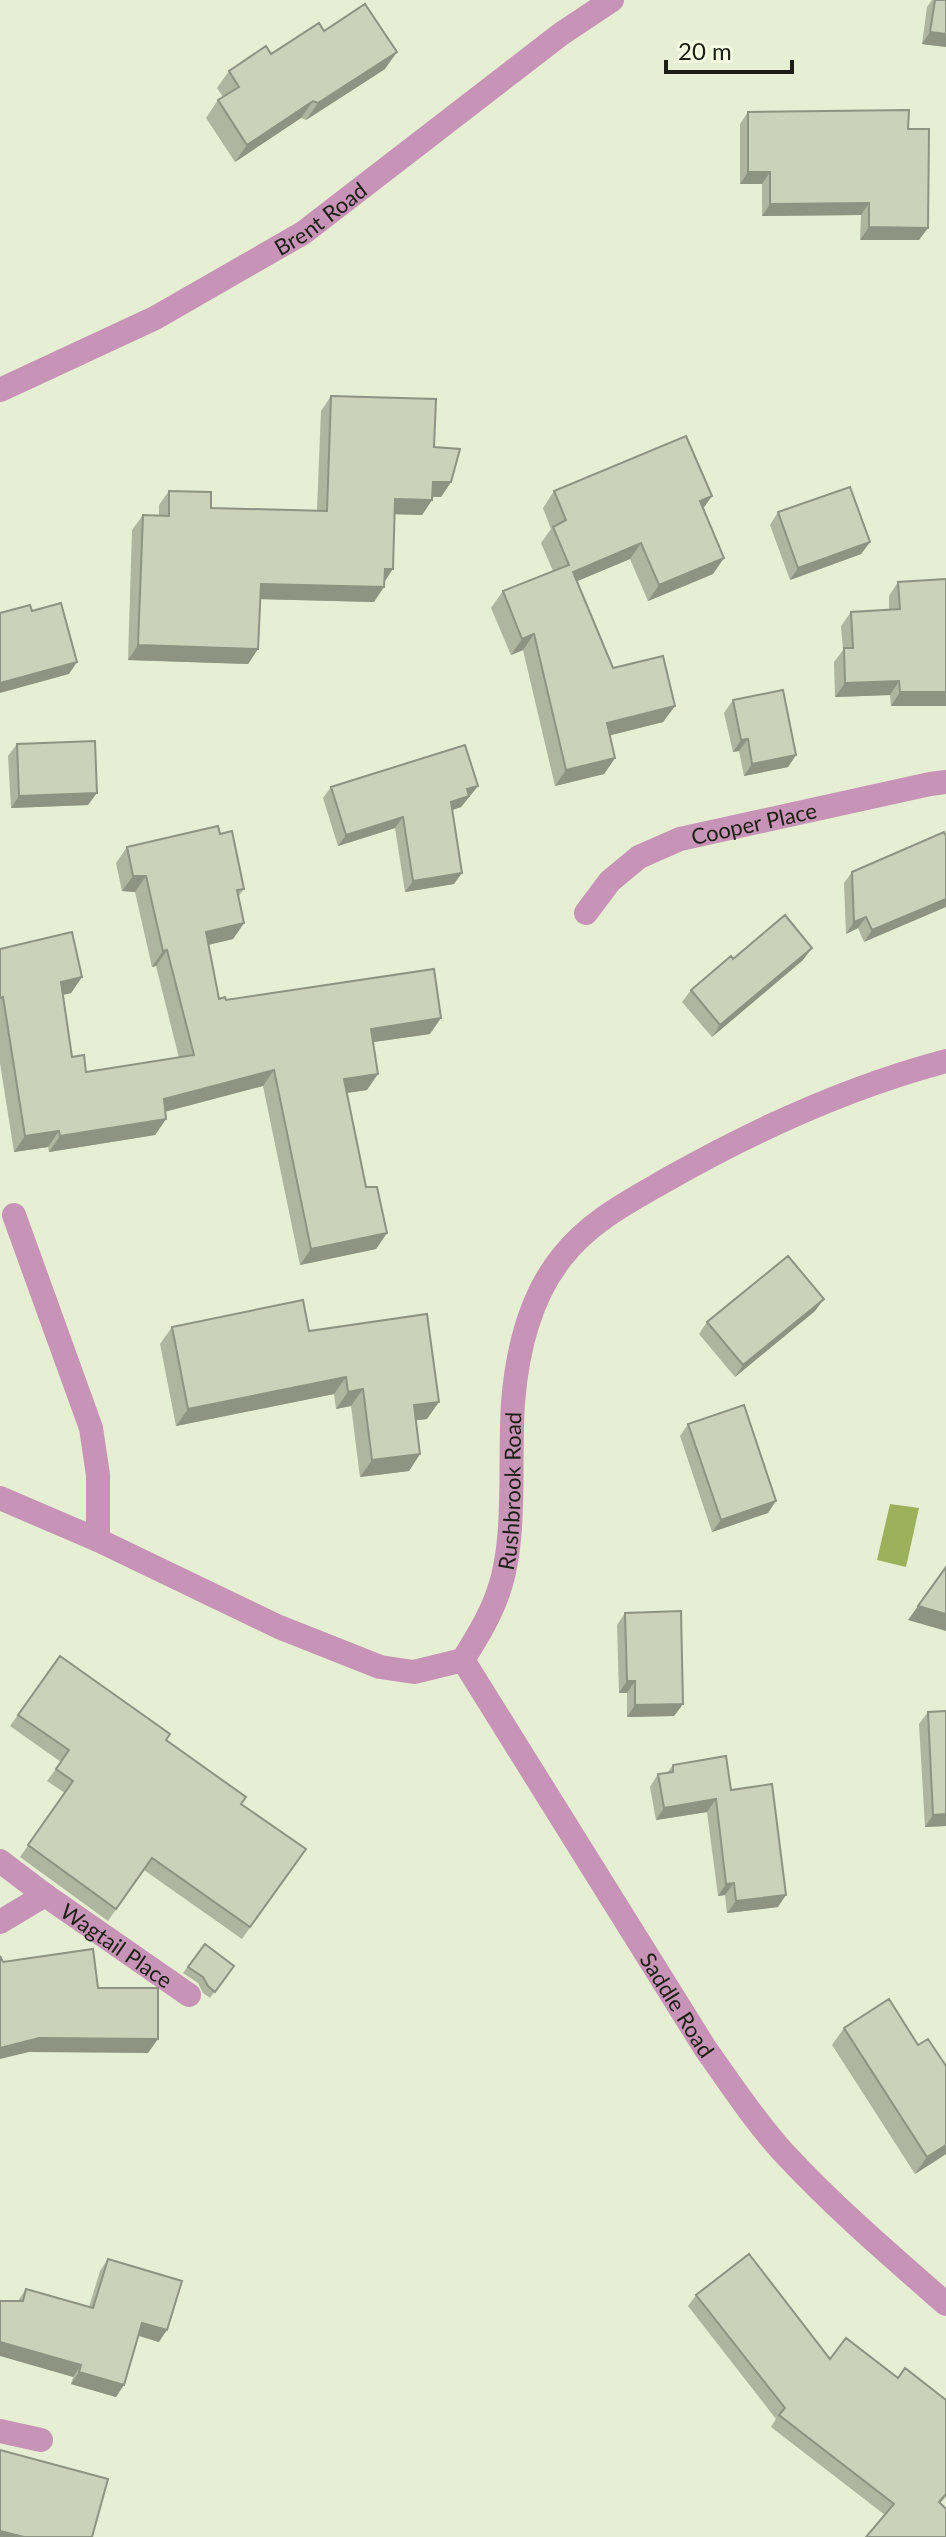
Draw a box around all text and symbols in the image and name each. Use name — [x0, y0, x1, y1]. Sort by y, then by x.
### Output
scale bar — [666, 24, 792, 74]
text: 20 m — [678, 36, 732, 65]
street label: Brent Road — [269, 176, 372, 260]
street label: Cooper Place — [688, 796, 819, 850]
street label: Rushbrook Road — [491, 1411, 526, 1572]
street label: Wagtail Place — [56, 1897, 178, 1993]
street label: Saddle Road — [635, 1947, 721, 2062]

